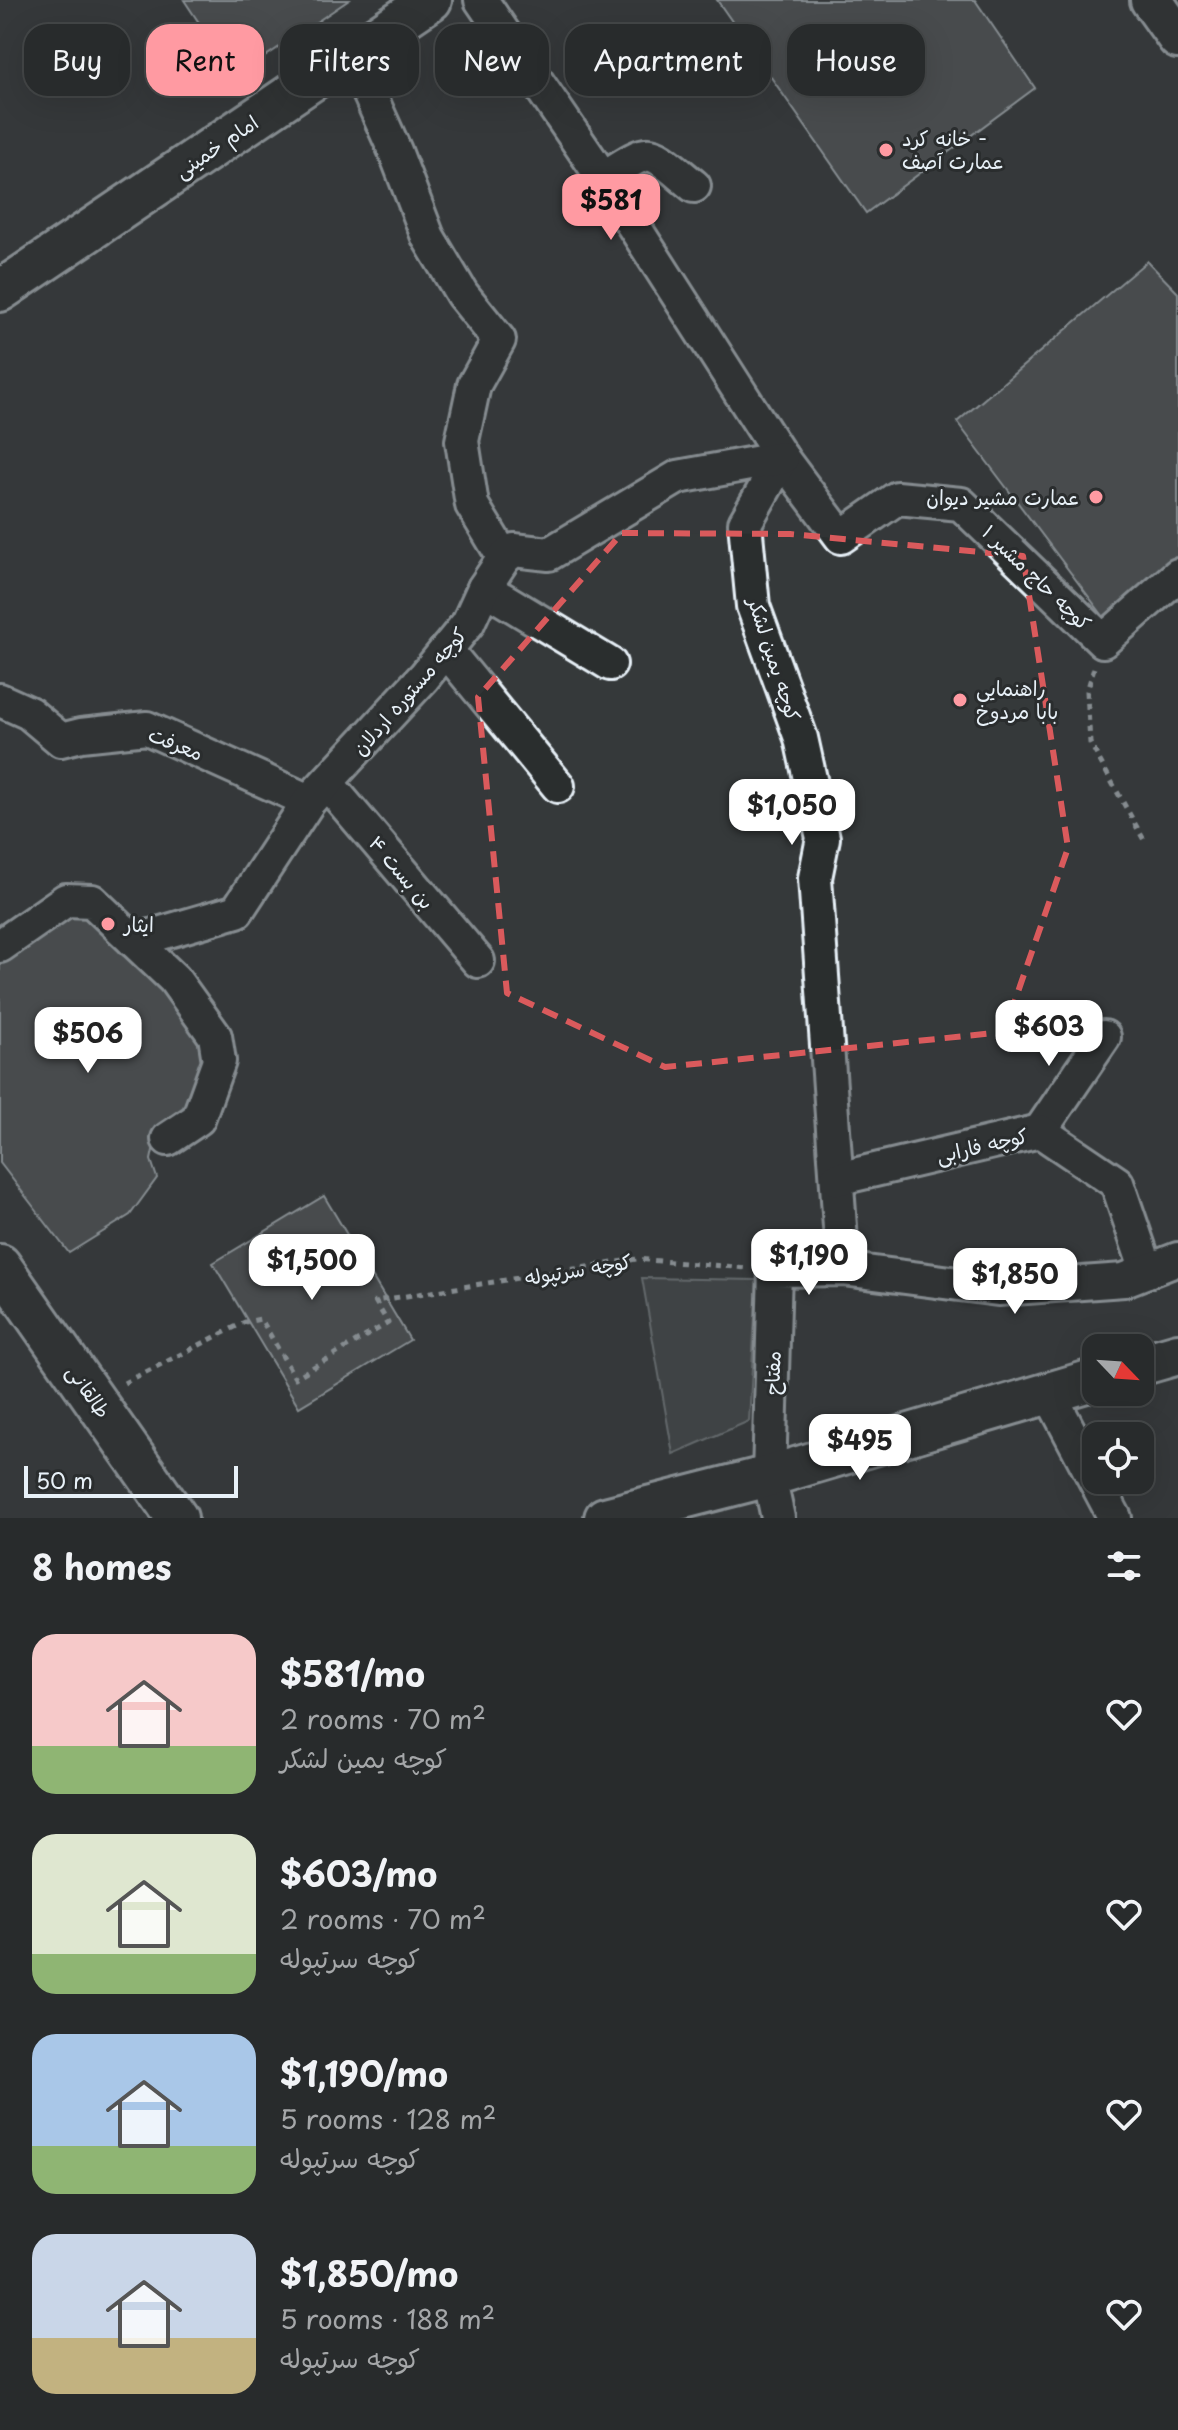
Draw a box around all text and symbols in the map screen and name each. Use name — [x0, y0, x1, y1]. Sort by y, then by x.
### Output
chip: Buy — [24, 24, 130, 96]
chip: Rent — [146, 24, 264, 96]
chip: Filters — [280, 24, 419, 96]
chip: New — [435, 24, 549, 96]
chip: Apartment — [565, 24, 771, 96]
chip: House — [787, 24, 925, 96]
street label: امام خمینی — [168, 107, 264, 186]
place label: خانه کرد - عمارت آصف — [902, 123, 1005, 176]
marker: خانه کرد - عمارت آصف — [877, 141, 895, 159]
pin: $581 — [564, 174, 658, 242]
text: $581 — [580, 180, 642, 219]
place label: عمارت مشیر دیوان — [926, 482, 1080, 512]
marker: عمارت مشیر دیوان — [1087, 488, 1105, 506]
street label: کوچه حاج مشیر ۱ — [976, 517, 1098, 637]
street label: کوچه یمین لشکر — [740, 591, 809, 725]
street label: کوچه مستوره اردلان — [345, 620, 473, 762]
place label: راهنمایی بابا مردوخ — [976, 673, 1058, 726]
marker: راهنمایی بابا مردوخ — [951, 691, 969, 709]
street label: معرفت — [144, 718, 208, 768]
pin: $1,050 — [727, 779, 857, 847]
text: $1,050 — [747, 785, 837, 824]
street label: بن بست ۴ — [362, 829, 442, 915]
place label: ایثار — [122, 909, 154, 939]
marker: ایثار — [99, 915, 117, 933]
pin: $603 — [1002, 1000, 1096, 1068]
text: $603 — [1014, 1006, 1084, 1045]
pin: $506 — [41, 1007, 135, 1075]
text: $506 — [53, 1013, 123, 1052]
street label: کوچه فارابی — [933, 1120, 1031, 1170]
pin: $1,190 — [744, 1229, 874, 1297]
pin: $1,500 — [247, 1234, 377, 1302]
text: $1,190 — [769, 1235, 849, 1274]
text: $1,500 — [267, 1240, 357, 1279]
street label: کوچه سرتپوله — [522, 1246, 634, 1292]
pin: $1,850 — [950, 1248, 1080, 1316]
text: $1,850 — [971, 1254, 1059, 1293]
north arrow — [1082, 1334, 1154, 1406]
map controls — [1082, 1334, 1154, 1494]
street label: مفتاح — [756, 1350, 788, 1396]
street label: طالقانی — [60, 1358, 118, 1424]
pin: $495 — [813, 1414, 907, 1482]
text: $495 — [827, 1420, 893, 1459]
button: locate — [1082, 1422, 1154, 1494]
scale bar — [24, 1462, 238, 1498]
text: 50 m — [36, 1463, 93, 1496]
text: 8 homes — [32, 1540, 172, 1592]
icon: filters — [1102, 1544, 1146, 1588]
text: $581/mo — [280, 1647, 425, 1699]
icon: home — [96, 1666, 192, 1762]
icon: heart — [1102, 1692, 1146, 1736]
text: 2 rooms · 70 m² — [280, 1699, 486, 1738]
text: کوچه یمین لشکر — [280, 1738, 447, 1777]
text: $603/mo — [280, 1847, 437, 1899]
icon: home — [96, 1866, 192, 1962]
icon: heart — [1102, 1892, 1146, 1936]
text: 2 rooms · 70 m² — [280, 1899, 486, 1938]
text: کوچه سرتپوله — [280, 1938, 420, 1977]
text: $1,190/mo — [280, 2047, 448, 2099]
icon: home — [96, 2066, 192, 2162]
icon: heart — [1102, 2092, 1146, 2136]
text: 5 rooms · 128 m² — [280, 2099, 496, 2138]
text: کوچه سرتپوله — [280, 2138, 420, 2177]
text: $1,850/mo — [280, 2247, 458, 2299]
icon: home — [96, 2266, 192, 2362]
icon: heart — [1102, 2292, 1146, 2336]
text: 5 rooms · 188 m² — [280, 2299, 495, 2338]
text: کوچه سرتپوله — [280, 2338, 420, 2377]

